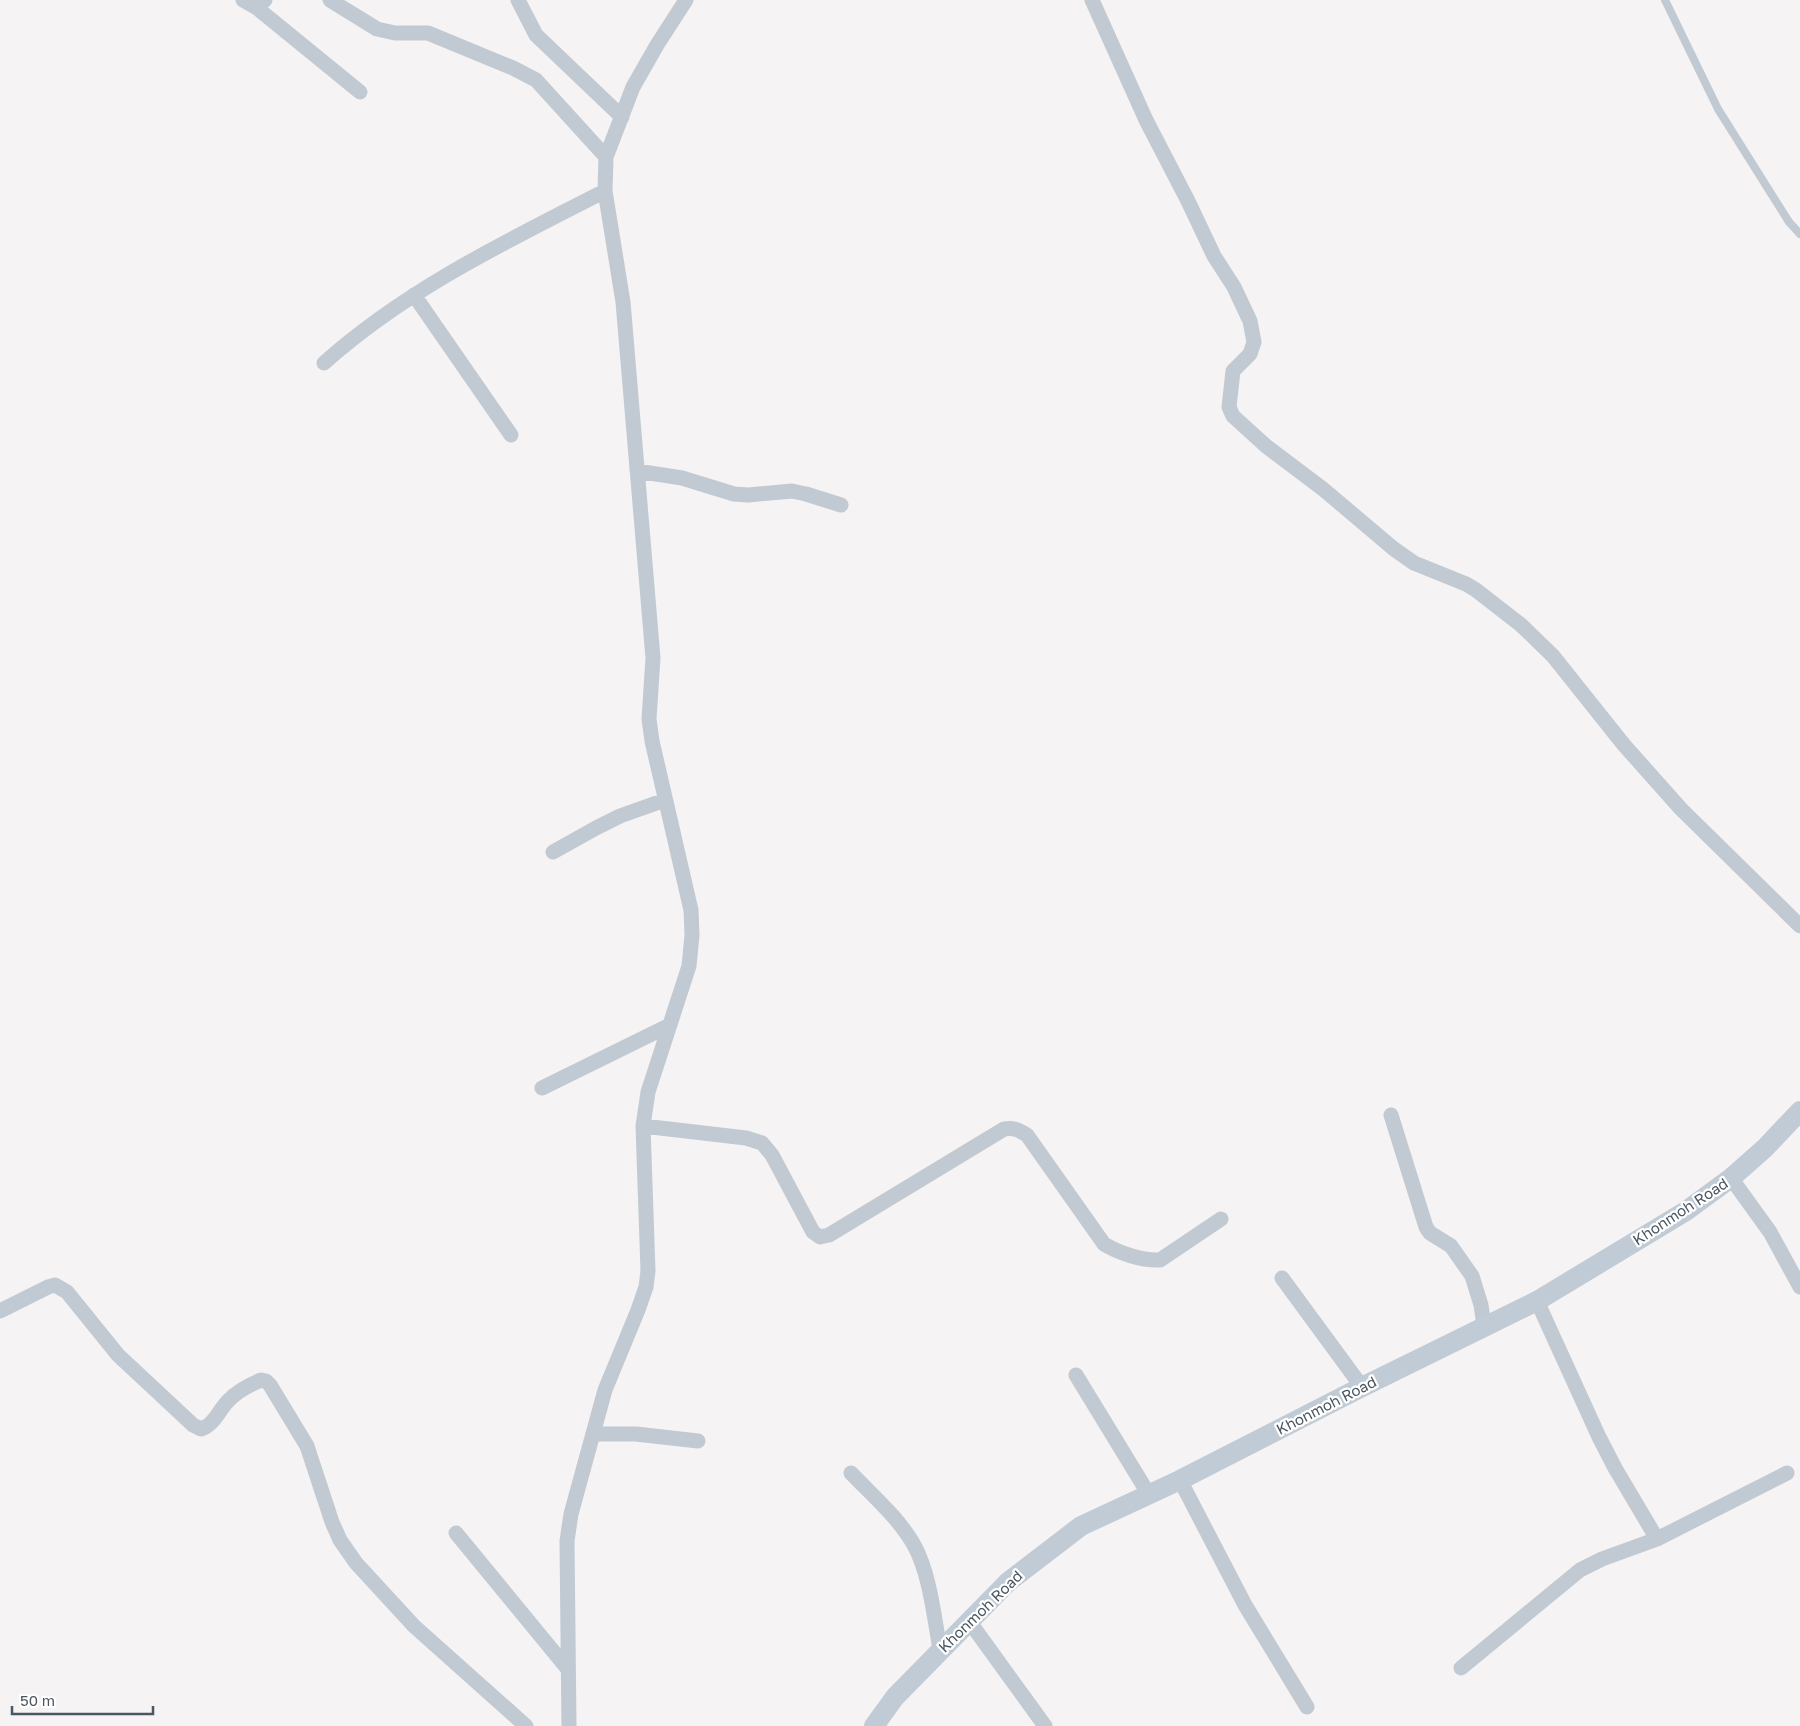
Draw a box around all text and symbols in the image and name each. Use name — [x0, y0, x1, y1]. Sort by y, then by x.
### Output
street label: Khonmoh Road — [1629, 1174, 1731, 1248]
street label: Khonmoh Road — [1273, 1372, 1379, 1438]
street label: Khonmoh Road — [934, 1566, 1026, 1656]
scale bar — [12, 1684, 154, 1716]
text: 50 m — [20, 1691, 55, 1709]

